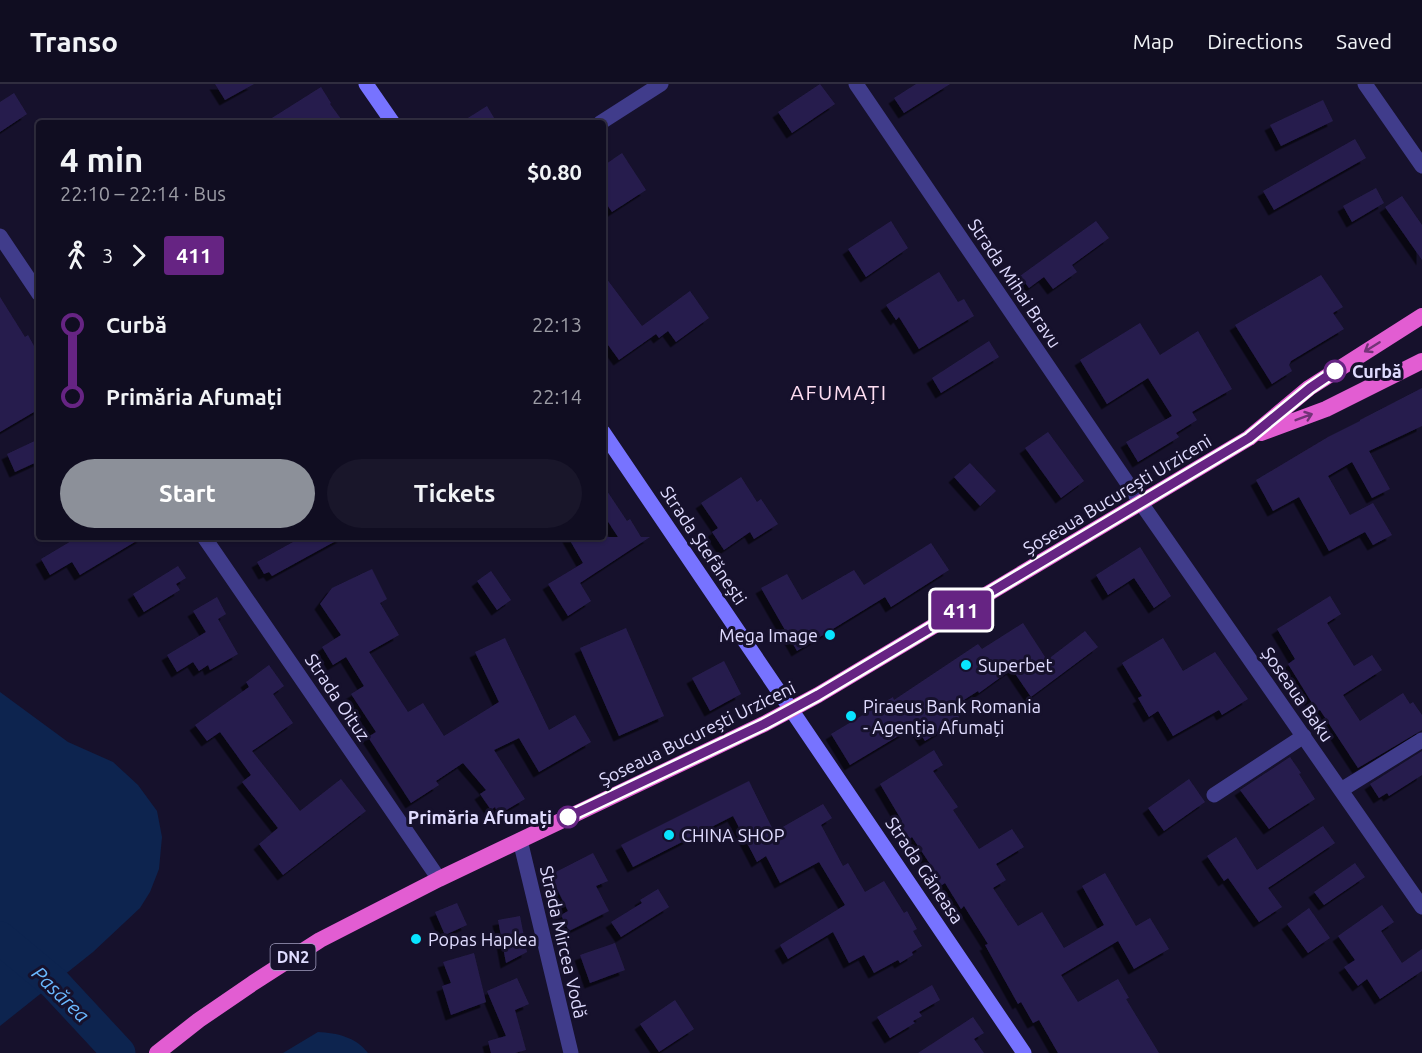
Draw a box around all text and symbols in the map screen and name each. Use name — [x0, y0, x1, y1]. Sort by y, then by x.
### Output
text: Transo — [30, 26, 118, 57]
text: Map — [1133, 29, 1174, 53]
text: Directions — [1207, 29, 1303, 53]
text: Saved — [1336, 29, 1392, 53]
text: 4 min — [60, 141, 143, 178]
text: $0.80 — [527, 159, 582, 184]
text: 22:10 – 22:14 · Bus — [60, 182, 226, 205]
street label: Strada Mihai Bravu — [964, 215, 1066, 351]
icon: walk — [60, 239, 93, 272]
icon: forward — [122, 239, 155, 272]
text: 411 — [176, 243, 212, 267]
text: 3 — [102, 244, 113, 267]
text: Curbă — [106, 312, 167, 337]
text: 22:13 — [532, 313, 582, 336]
one-way arrow — [1364, 342, 1381, 354]
marker: Curbă — [1324, 360, 1346, 382]
place label: Curbă — [1352, 361, 1402, 381]
district label: AFUMAȚI — [790, 380, 888, 404]
text: Primăria Afumați — [106, 384, 282, 409]
text: 22:14 — [532, 385, 582, 408]
one-way arrow — [1294, 411, 1313, 422]
street label: Șoseaua București Urziceni — [1019, 430, 1215, 558]
button: Start — [60, 459, 315, 528]
button: Tickets — [327, 459, 582, 528]
street label: Strada Ștefănești — [657, 482, 751, 608]
line badge: 411 — [926, 590, 996, 630]
text: 411 — [943, 598, 979, 622]
place label: Mega Image — [719, 625, 818, 645]
marker: Mega Image — [823, 628, 837, 642]
street label: Șoseaua Baku — [1258, 643, 1338, 745]
street label: Strada Oituz — [302, 650, 374, 744]
place label: Superbet — [978, 655, 1053, 675]
marker: Superbet — [959, 658, 973, 672]
street label: Șoseaua București Urziceni — [596, 677, 798, 789]
place label: Piraeus Bank Romania - Agenția Afumați — [863, 696, 1041, 737]
marker: Piraeus Bank Romania - Agenția Afumați — [844, 709, 858, 723]
marker: Primăria Afumați — [557, 806, 579, 828]
place label: Primăria Afumați — [408, 807, 552, 828]
street label: Strada Găneasa — [882, 813, 968, 927]
place label: CHINA SHOP — [681, 825, 785, 845]
marker: CHINA SHOP — [662, 828, 676, 842]
street label: Strada Mircea Vodă — [537, 864, 591, 1020]
place label: Popas Haplea — [428, 929, 537, 949]
marker: Popas Haplea — [409, 932, 423, 946]
road number: DN2 — [270, 944, 316, 970]
water label: Pasărea — [28, 961, 94, 1027]

